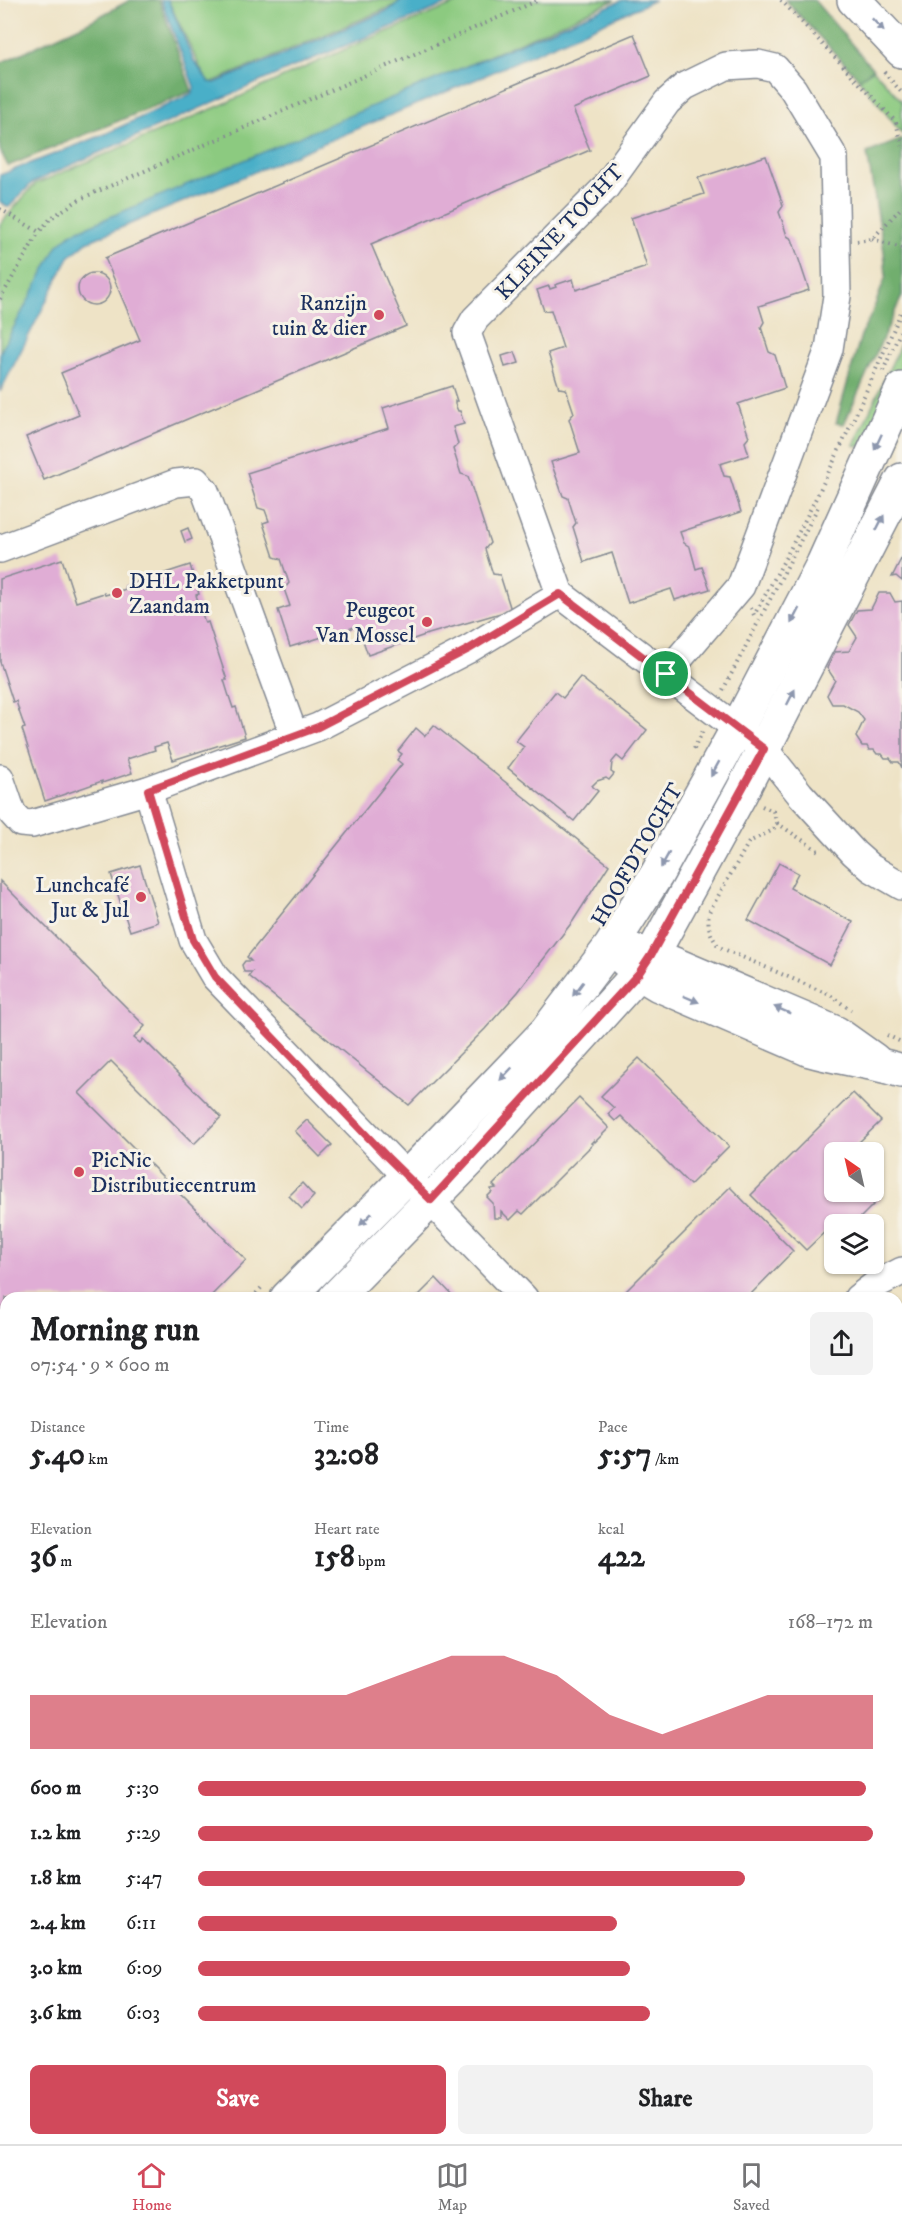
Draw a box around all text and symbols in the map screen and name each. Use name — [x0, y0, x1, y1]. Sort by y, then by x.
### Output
one-way arrow — [871, 18, 885, 33]
street label: KLEINE TOCHT — [490, 158, 630, 306]
place label: Ranzijn tuin & dier — [272, 290, 368, 342]
marker: Ranzijn tuin & dier — [372, 308, 386, 322]
one-way arrow — [873, 434, 882, 451]
one-way arrow — [875, 515, 884, 532]
place label: DHL Pakketpunt Zaandam — [129, 568, 284, 620]
marker: DHL Pakketpunt Zaandam — [110, 586, 124, 600]
place label: Peugeot Van Mossel — [315, 597, 415, 649]
one-way arrow — [790, 608, 800, 625]
marker: Peugeot Van Mossel — [420, 615, 434, 629]
pin — [640, 648, 691, 699]
icon: arrive — [649, 657, 682, 690]
one-way arrow — [785, 688, 795, 706]
one-way arrow — [710, 761, 720, 778]
street label: HOOFDTOCHT — [585, 778, 689, 931]
one-way arrow — [660, 851, 670, 868]
place label: Lunchcafé Jut & Jul — [35, 872, 129, 924]
marker: Lunchcafé Jut & Jul — [134, 890, 148, 904]
one-way arrow — [572, 981, 585, 997]
one-way arrow — [683, 994, 701, 1004]
one-way arrow — [773, 1005, 791, 1015]
one-way arrow — [499, 1067, 513, 1082]
north arrow — [824, 1142, 884, 1202]
map controls — [824, 1142, 884, 1274]
place label: PicNic Distributiecentrum — [91, 1147, 256, 1199]
marker: PicNic Distributiecentrum — [72, 1165, 86, 1179]
one-way arrow — [359, 1211, 373, 1225]
button: layers — [824, 1214, 884, 1274]
text: Morning run — [30, 1310, 199, 1351]
button: share — [810, 1312, 873, 1375]
text: 07:54 · 9 × 600 m — [30, 1353, 170, 1378]
text: Distance — [30, 1417, 85, 1437]
text: Time — [314, 1417, 349, 1437]
text: Pace — [598, 1417, 628, 1437]
text: 5.40 — [30, 1437, 85, 1474]
text: 32:08 — [314, 1437, 379, 1474]
text: 5:57 — [598, 1437, 651, 1474]
text: km — [85, 1449, 108, 1469]
text: /km — [651, 1449, 679, 1469]
text: Elevation — [30, 1519, 92, 1539]
text: Heart rate — [314, 1519, 380, 1539]
text: kcal — [598, 1519, 624, 1539]
text: 36 — [30, 1539, 57, 1576]
text: 158 — [314, 1539, 355, 1576]
text: 422 — [598, 1539, 645, 1576]
text: m — [57, 1551, 72, 1571]
text: bpm — [355, 1551, 386, 1571]
text: Elevation — [30, 1610, 107, 1635]
text: 168–172 m — [788, 1610, 873, 1635]
text: 600 m — [30, 1776, 81, 1801]
text: 5:30 — [126, 1776, 159, 1801]
text: 1.2 km — [30, 1821, 81, 1846]
text: 5:29 — [126, 1821, 161, 1846]
text: 1.8 km — [30, 1866, 81, 1891]
text: 5:47 — [126, 1866, 163, 1891]
text: 2.4 km — [30, 1911, 86, 1936]
text: 6:11 — [126, 1911, 156, 1936]
text: 3.0 km — [30, 1956, 82, 1981]
text: 6:09 — [126, 1956, 162, 1981]
text: 3.6 km — [30, 2001, 82, 2026]
text: 6:03 — [126, 2001, 160, 2026]
button: Save — [30, 2065, 446, 2134]
button: Share — [458, 2065, 873, 2134]
tab: Home — [132, 2159, 172, 2215]
tab: Map — [436, 2159, 469, 2215]
tab: Saved — [733, 2159, 770, 2215]

